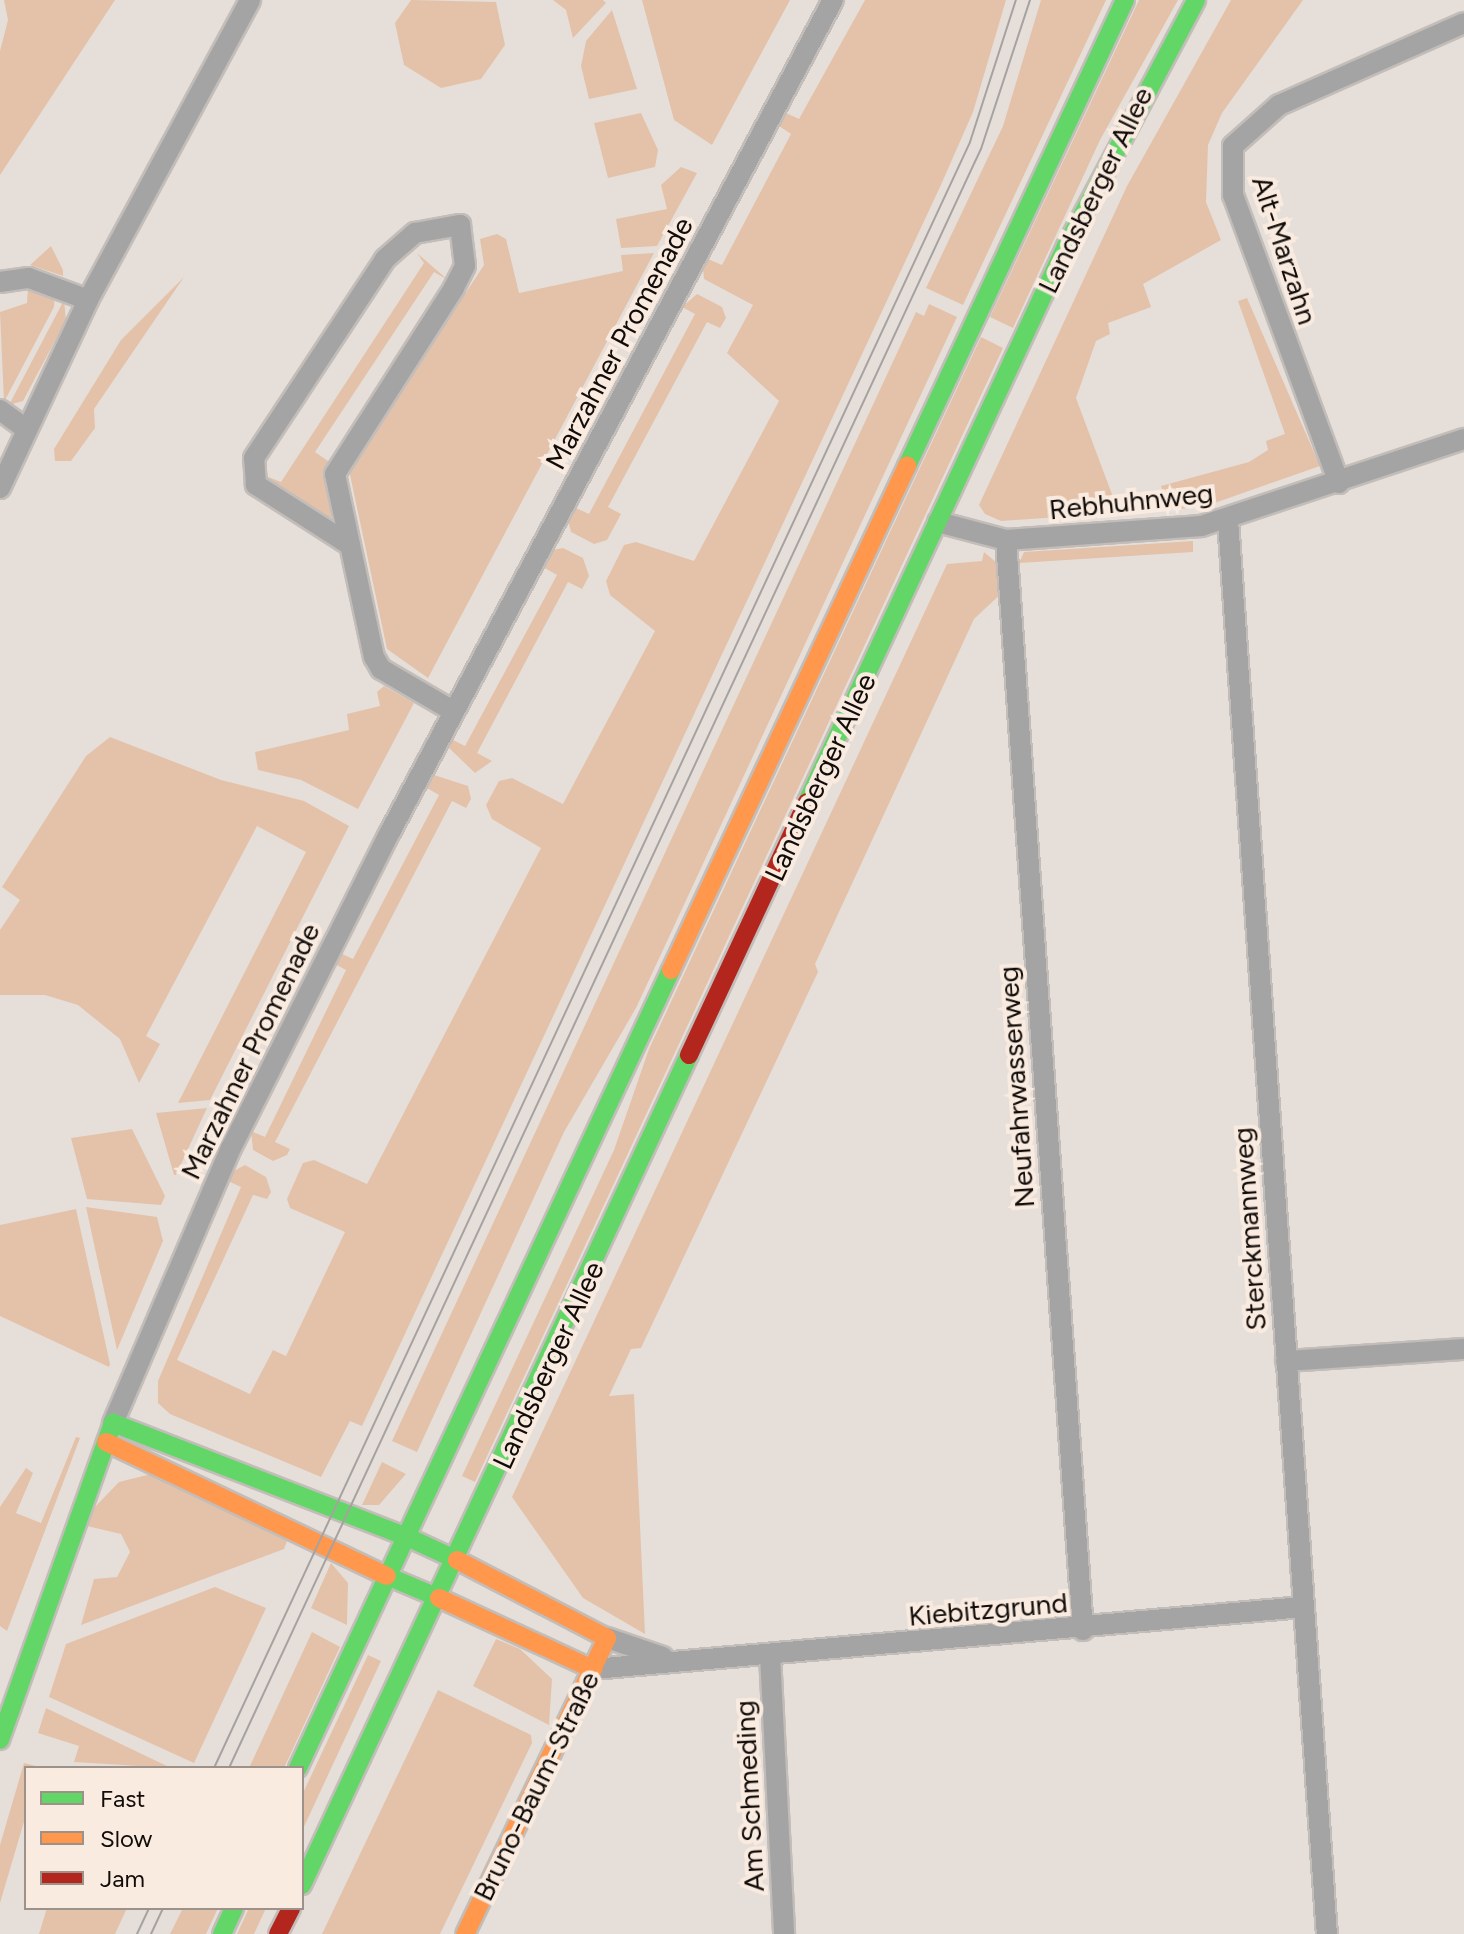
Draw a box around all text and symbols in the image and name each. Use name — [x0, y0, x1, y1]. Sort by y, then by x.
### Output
street label: Landsberger Allee — [1031, 82, 1159, 298]
street label: Alt-Marzahn — [1245, 172, 1325, 328]
street label: Marzahner Promenade — [538, 211, 700, 475]
street label: Rebhuhnweg — [1047, 476, 1215, 526]
street label: Landsberger Allee — [757, 668, 883, 886]
street label: Marzahner Promenade — [173, 917, 327, 1185]
street label: Neufahrwasserweg — [991, 965, 1041, 1209]
street label: Sterckmannweg — [1225, 1126, 1273, 1332]
street label: Landsberger Allee — [485, 1256, 611, 1474]
street label: Kiebitzgrund — [907, 1585, 1069, 1633]
street label: Bruno-Baum-Straße — [466, 1666, 606, 1906]
street label: Am Schmeding — [727, 1699, 771, 1893]
legend — [24, 1766, 304, 1910]
text: Fast — [100, 1784, 145, 1813]
text: Slow — [100, 1824, 152, 1853]
text: Jam — [100, 1864, 145, 1893]

